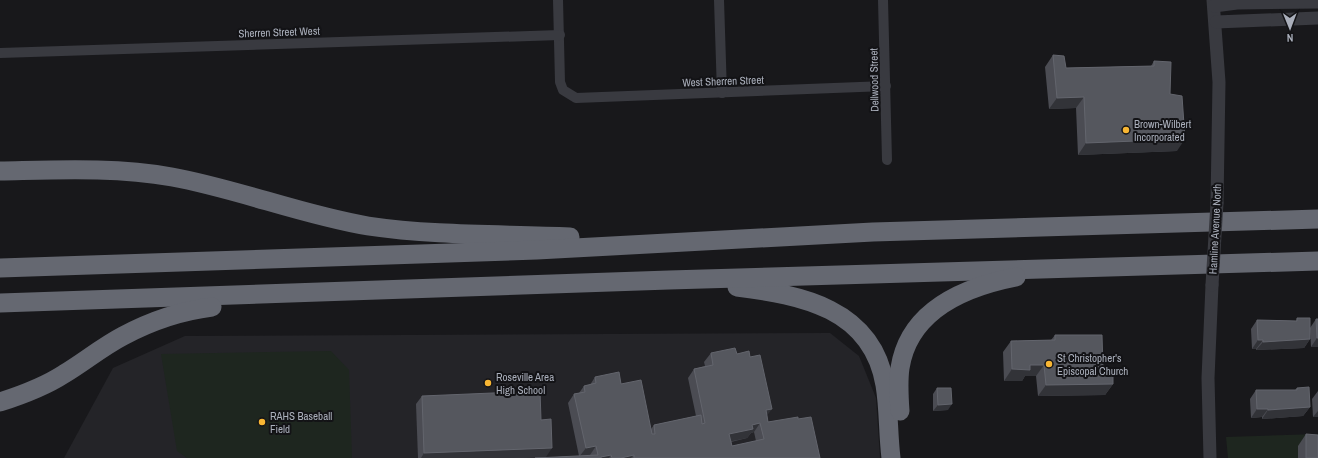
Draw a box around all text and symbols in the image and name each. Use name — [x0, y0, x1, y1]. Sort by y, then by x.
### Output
north arrow — [1270, 8, 1310, 48]
street label: Sherren Street West — [238, 24, 320, 40]
text: N — [1287, 31, 1294, 45]
street label: Dellwood Street — [866, 48, 882, 112]
street label: West Sherren Street — [682, 73, 764, 89]
place label: Brown-Wilbert Incorporated — [1134, 117, 1192, 144]
marker: Brown-Wilbert Incorporated — [1121, 125, 1131, 135]
street label: Hamline Avenue North — [1206, 183, 1224, 275]
place label: St Christopher's Episcopal Church — [1057, 351, 1128, 378]
marker: St Christopher's Episcopal Church — [1044, 359, 1054, 369]
place label: Roseville Area High School — [496, 370, 554, 397]
marker: Roseville Area High School — [483, 378, 493, 388]
place label: RAHS Baseball Field — [270, 409, 332, 436]
marker: RAHS Baseball Field — [257, 417, 267, 427]

